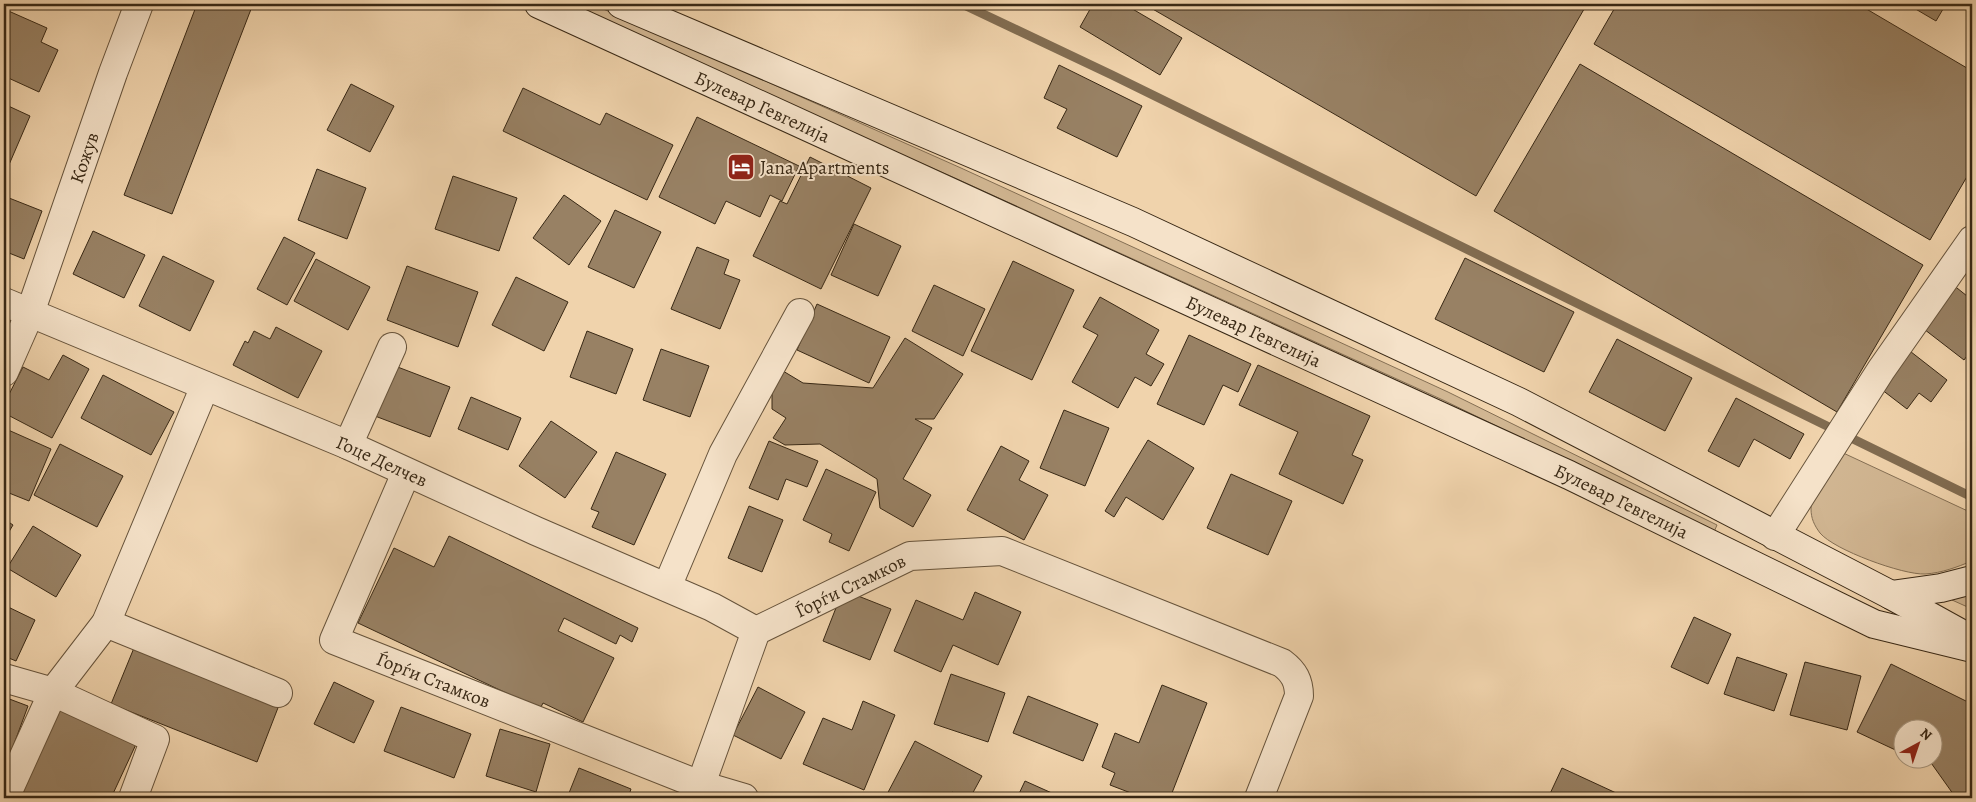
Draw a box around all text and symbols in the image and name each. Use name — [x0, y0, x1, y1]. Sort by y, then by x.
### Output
street label: Булевар Гевгелија — [690, 65, 834, 150]
street label: Кожув — [64, 129, 106, 187]
hotel icon: Jana Apartments — [726, 152, 756, 182]
place label: Jana Apartments — [760, 155, 889, 181]
street label: Булевар Гевгелија — [1182, 290, 1325, 374]
street label: Гоце Делчев — [332, 430, 432, 494]
street label: Булевар Гевгелија — [1550, 458, 1693, 545]
street label: Ѓорѓи Стамков — [791, 548, 910, 624]
street label: Ѓорѓи Стамков — [372, 646, 494, 715]
north arrow — [1894, 720, 1944, 770]
text: N — [1916, 724, 1936, 745]

